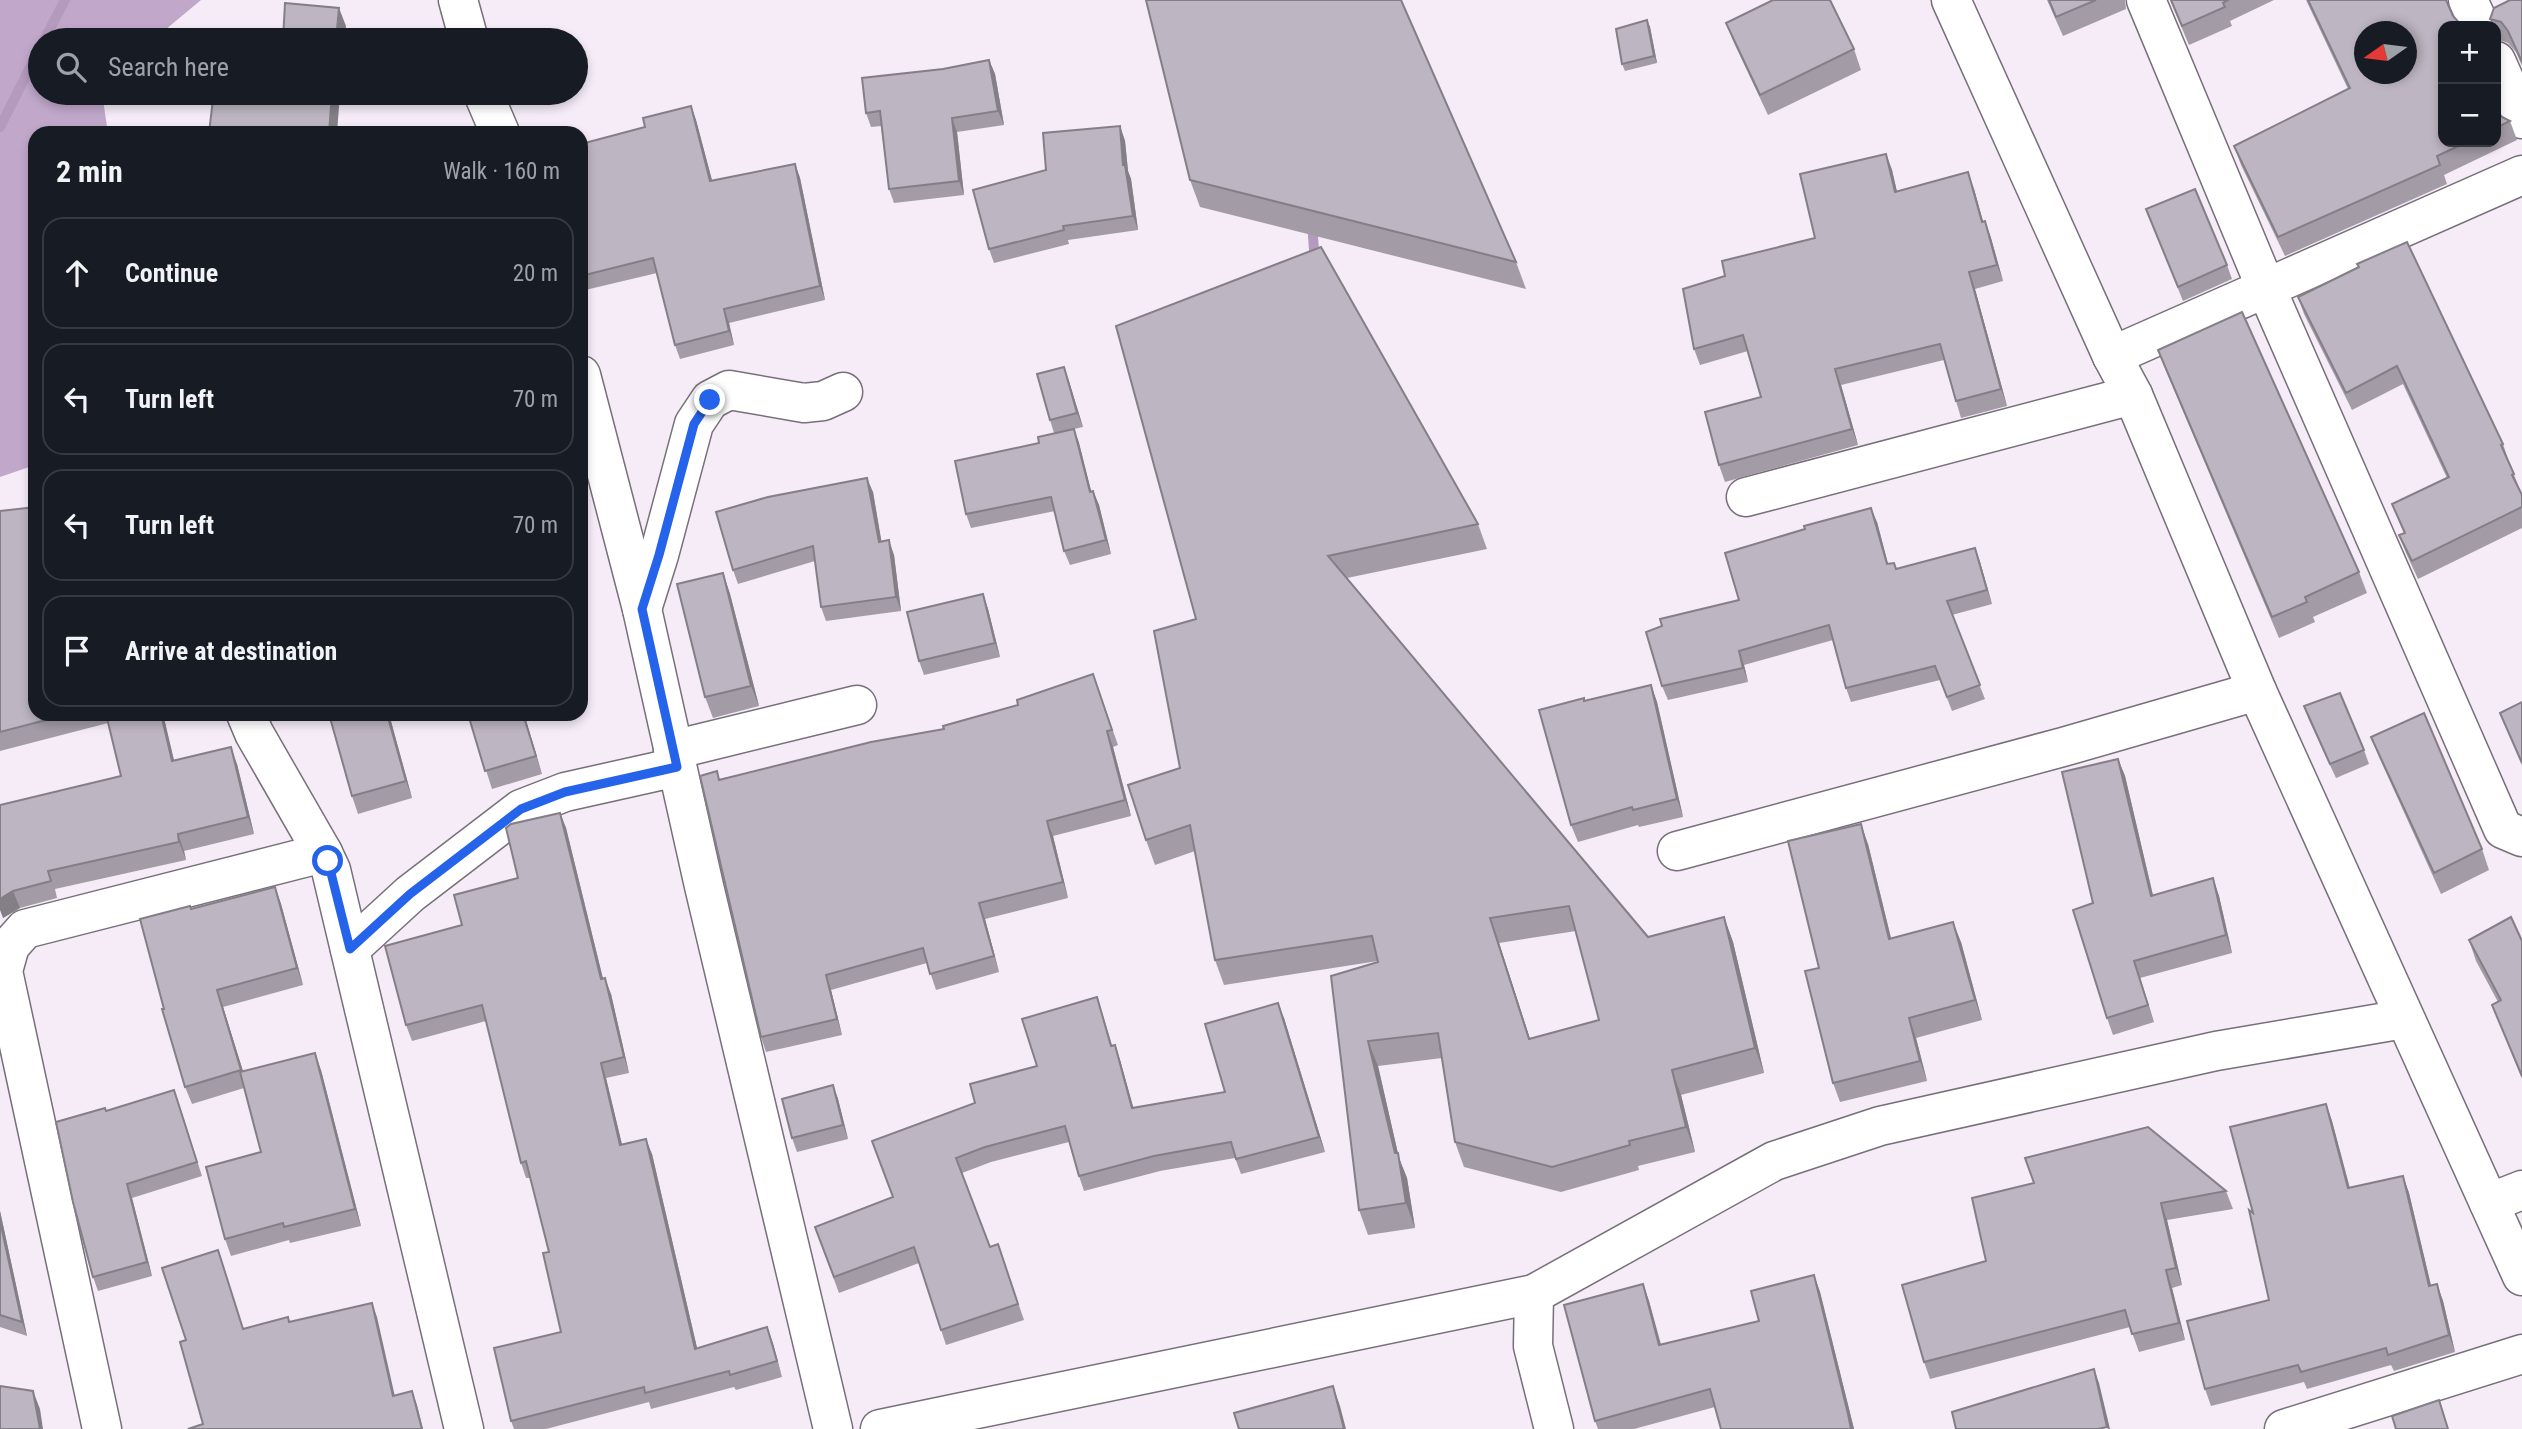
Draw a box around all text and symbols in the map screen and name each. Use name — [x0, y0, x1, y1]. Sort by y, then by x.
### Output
north arrow — [2354, 21, 2417, 84]
map controls — [2438, 21, 2501, 147]
button: + — [2438, 21, 2501, 84]
search box — [28, 28, 588, 105]
icon: search — [52, 48, 90, 86]
text: Search here — [108, 52, 229, 82]
button: − — [2438, 84, 2501, 147]
text: 2 min — [56, 154, 123, 189]
text: Walk · 160 m — [443, 158, 560, 185]
icon: ahead — [58, 254, 96, 292]
text: Continue — [125, 258, 218, 288]
text: 20 m — [513, 260, 558, 287]
icon: left — [58, 380, 96, 418]
text: Turn left — [125, 384, 214, 414]
route end — [694, 384, 725, 415]
text: 70 m — [513, 386, 558, 413]
icon: left — [58, 506, 96, 544]
text: Turn left — [125, 510, 214, 540]
text: 70 m — [513, 512, 558, 539]
icon: arrive — [58, 632, 96, 670]
text: Arrive at destination — [125, 636, 337, 666]
route start — [312, 845, 343, 876]

